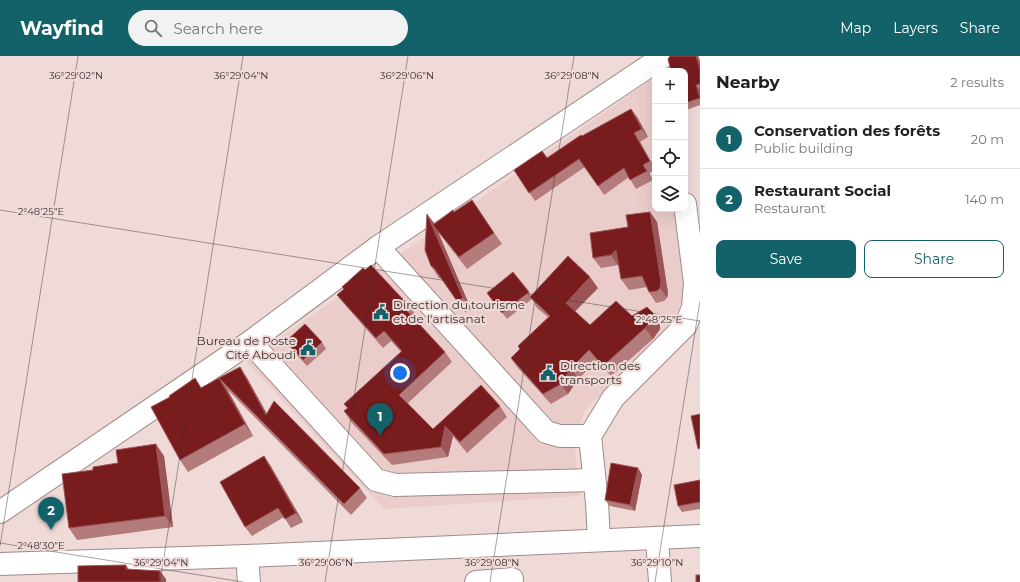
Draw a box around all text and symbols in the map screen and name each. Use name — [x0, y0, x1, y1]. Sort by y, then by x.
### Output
search box — [128, 10, 408, 46]
text: Wayfind — [20, 17, 104, 40]
icon: search — [142, 17, 164, 39]
text: Search here — [174, 19, 263, 38]
text: Map — [840, 19, 871, 37]
text: Layers — [893, 19, 938, 37]
text: Share — [960, 19, 1000, 37]
map controls — [652, 68, 688, 212]
button: + — [652, 68, 688, 104]
text: 36°29'02"N — [49, 69, 103, 82]
text: 36°29'04"N — [214, 69, 268, 82]
text: 36°29'06"N — [380, 69, 434, 82]
text: 36°29'08"N — [545, 69, 599, 82]
text: Nearby — [716, 72, 780, 92]
text: 2 results — [950, 74, 1004, 90]
button: − — [652, 104, 688, 140]
text: Conservation des forêts — [754, 121, 940, 140]
text: 1 — [726, 131, 732, 147]
text: 20 m — [971, 131, 1004, 147]
button: locate — [652, 140, 688, 176]
text: Public building — [754, 140, 853, 156]
button: layers — [652, 176, 688, 212]
text: Restaurant Social — [754, 181, 891, 200]
text: 2 — [725, 191, 733, 207]
text: 140 m — [965, 191, 1004, 207]
text: Restaurant — [754, 200, 825, 216]
text: 2°48'25"E — [18, 205, 65, 218]
button: Save — [716, 240, 856, 278]
button: Share — [864, 240, 1004, 278]
place label: Direction du tourisme et de l'artisanat — [393, 297, 525, 326]
public building icon: Direction du tourisme et de l'artisanat — [372, 303, 390, 321]
text: 2°48'25"E — [636, 313, 683, 326]
place label: Bureau de Poste Cité Aboudi — [197, 333, 296, 362]
public building icon: Bureau de Poste Cité Aboudi — [299, 339, 317, 357]
place label: Direction des transports — [560, 358, 640, 387]
your location — [390, 363, 410, 383]
public building icon: Direction des transports — [539, 364, 557, 382]
pin: 1 — [367, 403, 393, 436]
pin: 2 — [38, 497, 64, 530]
text: 2°48'30"E — [17, 539, 65, 552]
text: 36°29'04"N — [134, 556, 188, 569]
text: 36°29'06"N — [299, 556, 353, 569]
text: 36°29'08"N — [465, 556, 519, 569]
text: 36°29'10"N — [631, 556, 683, 569]

